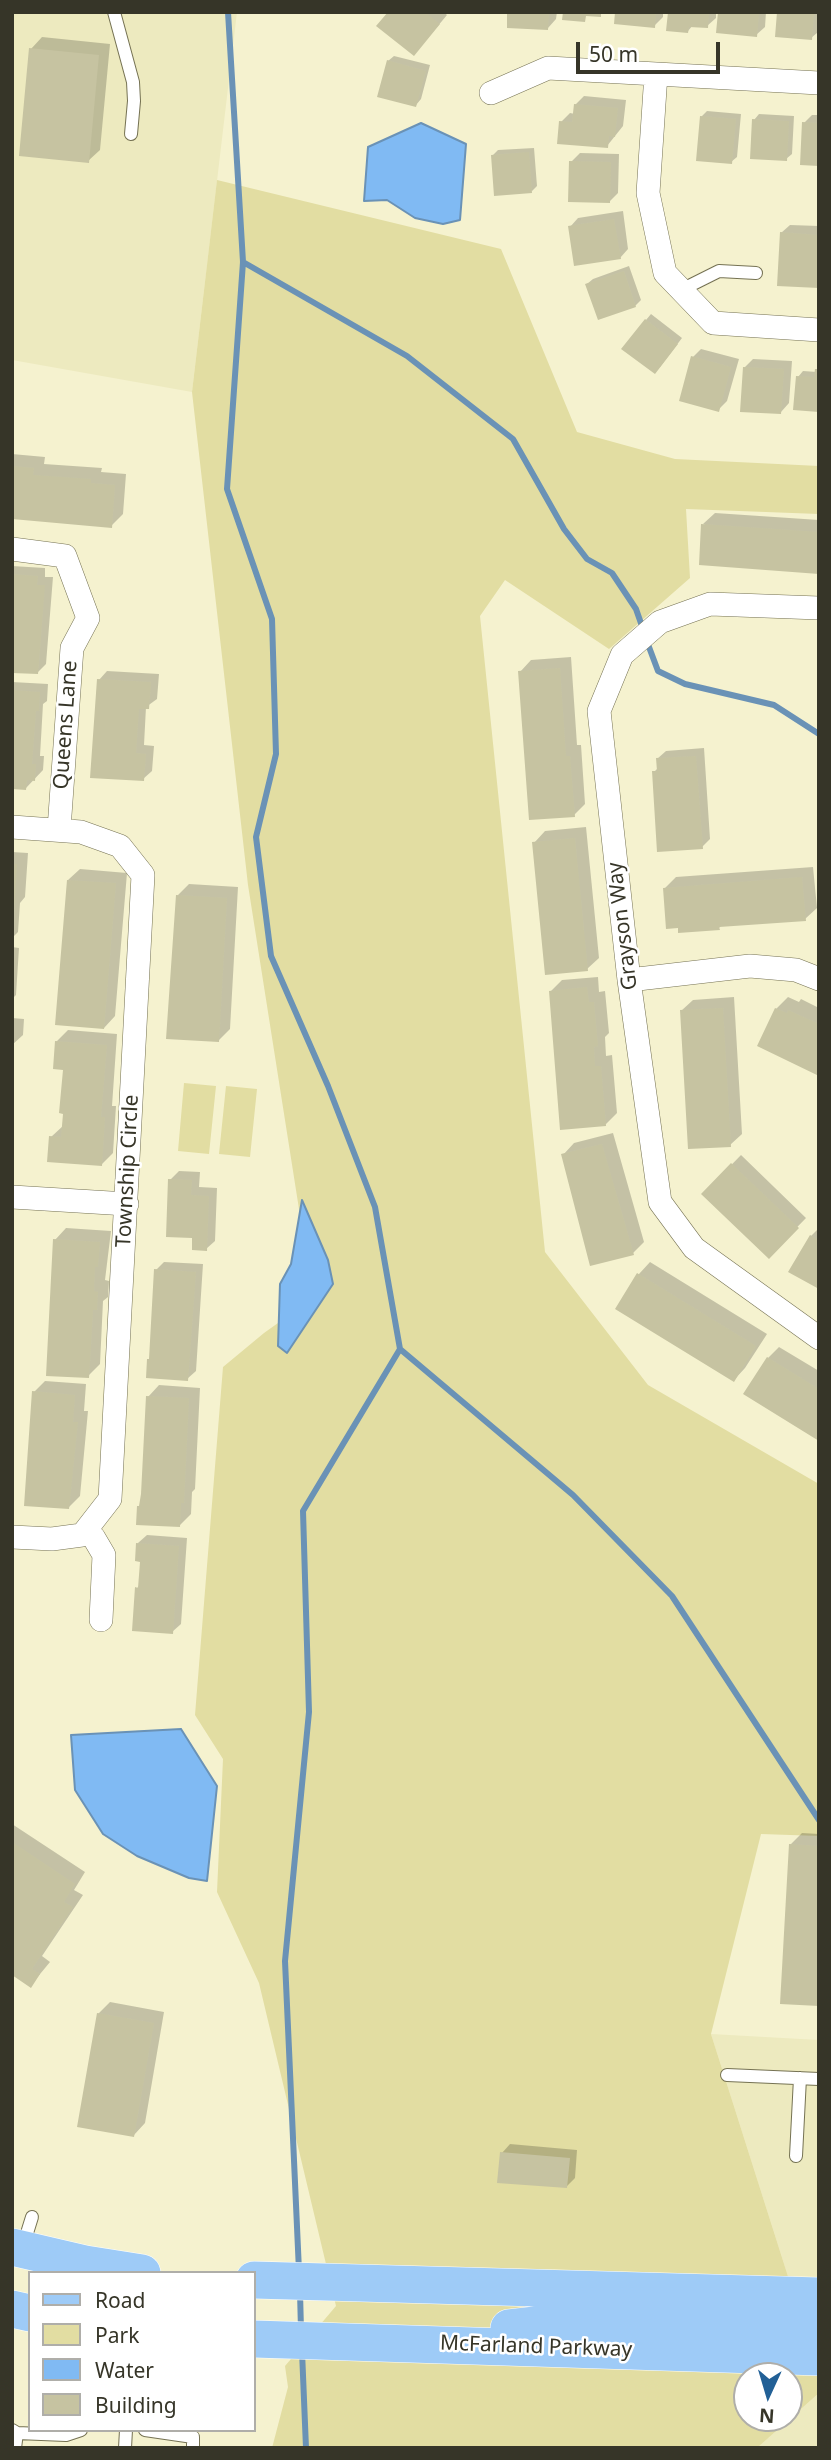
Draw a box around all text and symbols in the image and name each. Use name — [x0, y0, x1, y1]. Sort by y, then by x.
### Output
scale bar — [579, 28, 722, 72]
text: 50 m — [589, 40, 638, 68]
street label: Queens Lane — [49, 660, 83, 790]
street label: Grayson Way — [603, 861, 643, 991]
street label: Township Circle — [111, 1094, 145, 1248]
legend — [28, 2271, 256, 2432]
text: Road — [95, 2286, 145, 2314]
text: Park — [95, 2321, 139, 2349]
street label: McFarland Parkway — [439, 2331, 633, 2363]
text: Water — [95, 2356, 154, 2384]
north arrow — [733, 2362, 803, 2432]
text: Building — [95, 2391, 177, 2419]
text: N — [758, 2402, 775, 2429]

